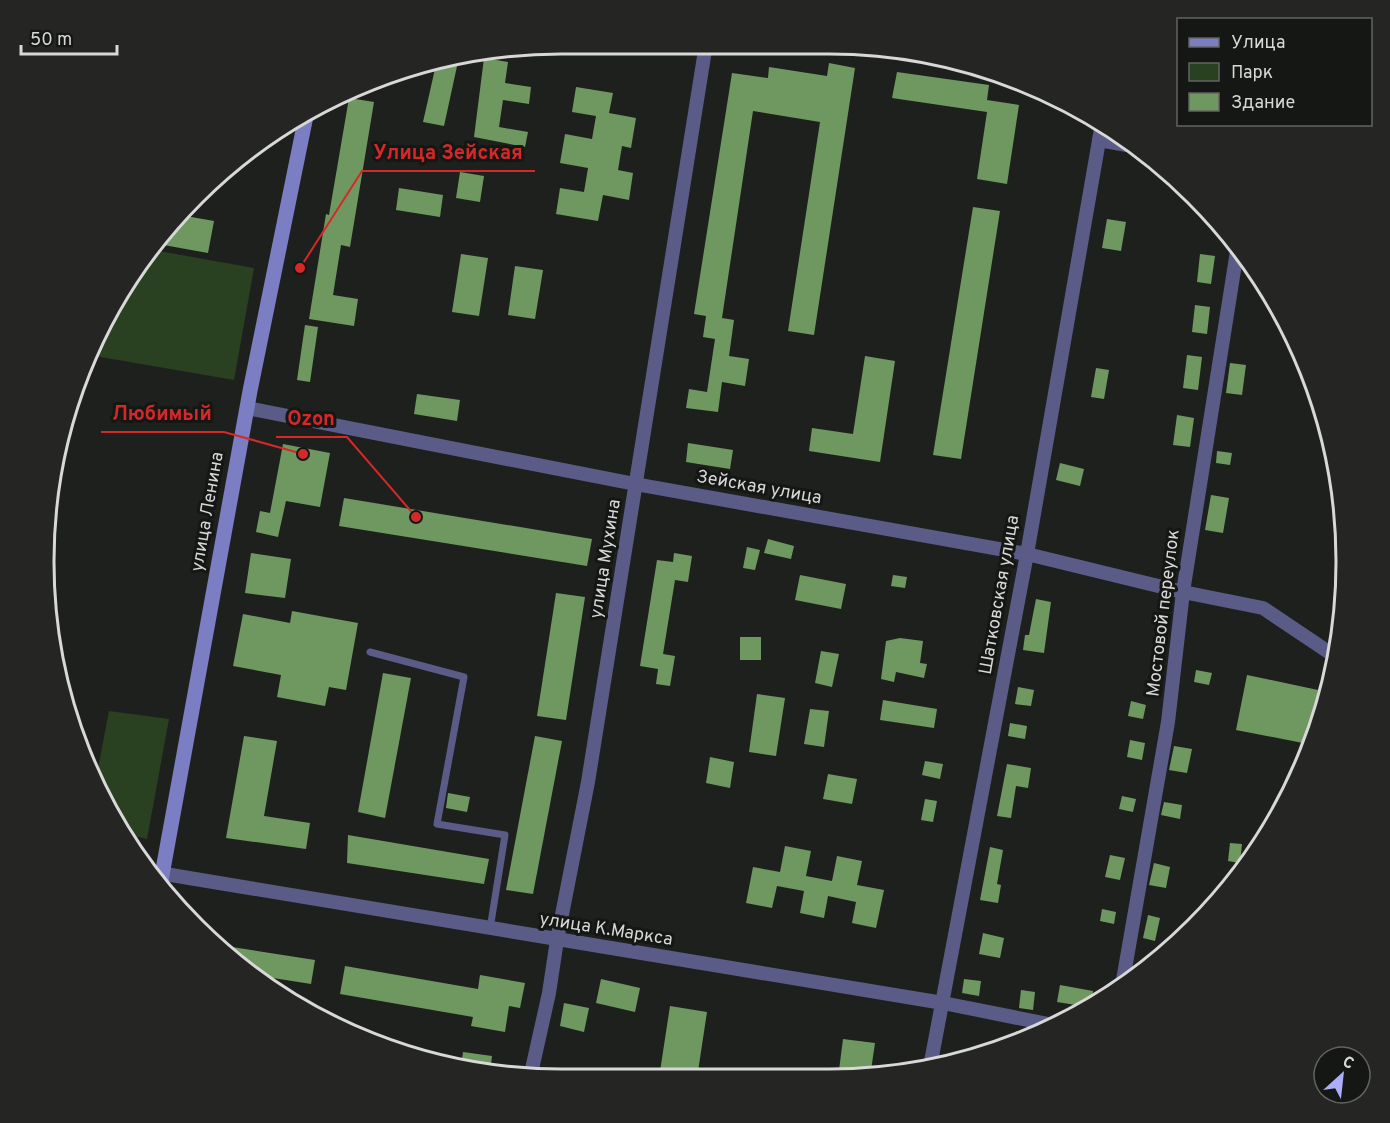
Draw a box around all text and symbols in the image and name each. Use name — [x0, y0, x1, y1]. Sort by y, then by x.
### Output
scale bar — [21, 18, 117, 56]
legend — [1177, 18, 1372, 126]
text: 50 m — [30, 29, 72, 52]
text: Улица — [1231, 32, 1285, 55]
text: Парк — [1231, 62, 1273, 85]
text: Здание — [1231, 92, 1295, 115]
callout: Улица Зейская — [362, 133, 535, 171]
text: Улица Зейская — [373, 141, 523, 167]
callout: Любимый — [101, 394, 224, 432]
callout: Ozon — [276, 399, 347, 437]
text: Любимый — [112, 402, 212, 428]
text: Ozon — [287, 407, 335, 433]
street label: улица Ленина — [186, 450, 230, 574]
street label: Зейская улица — [695, 466, 823, 510]
street label: улица Мухина — [585, 498, 627, 620]
street label: Шатковская улица — [975, 513, 1025, 677]
street label: Мостовой переулок — [1142, 528, 1186, 698]
street label: улица К.Маркса — [538, 908, 674, 952]
north arrow — [1312, 1045, 1372, 1105]
text: С — [1339, 1052, 1357, 1075]

